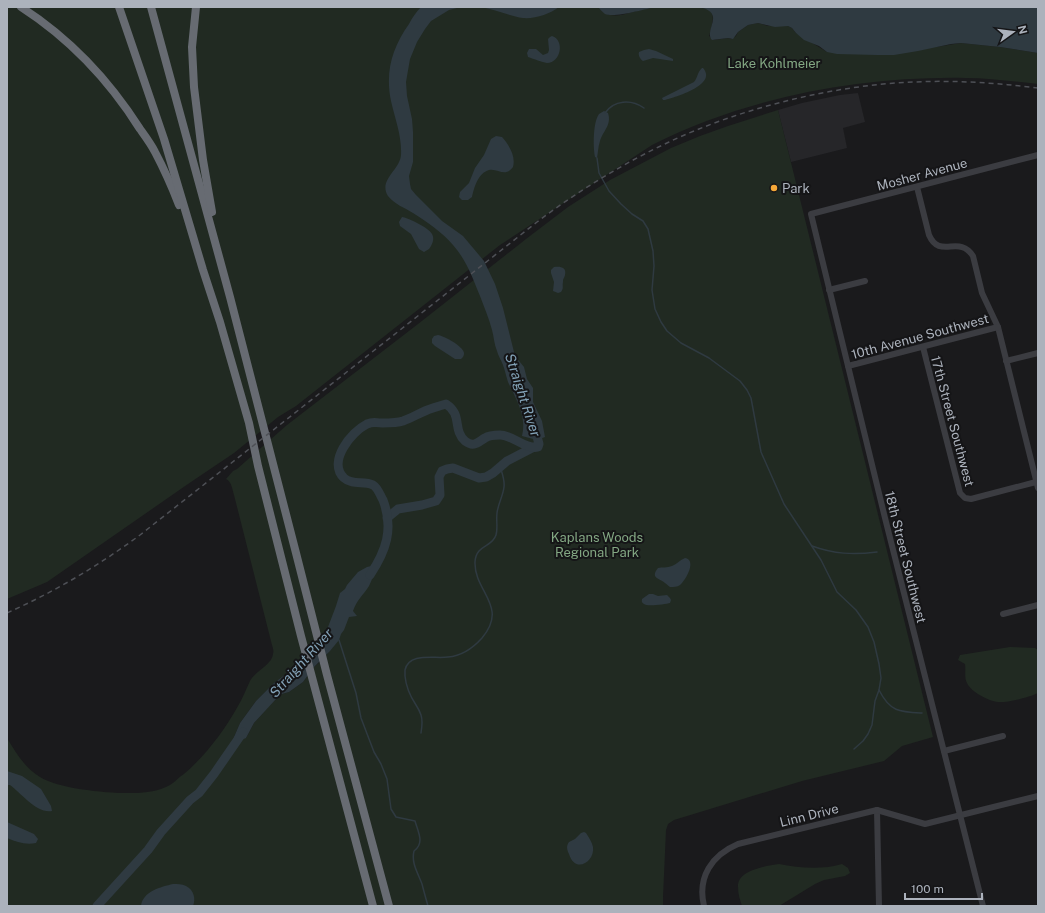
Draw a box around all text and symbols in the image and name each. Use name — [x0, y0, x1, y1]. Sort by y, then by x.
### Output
north arrow — [993, 12, 1033, 52]
text: N — [1016, 24, 1030, 35]
park label: Lake Kohlmeier — [727, 56, 821, 71]
street label: Mosher Avenue — [875, 155, 969, 194]
place label: Park — [782, 181, 810, 196]
marker: Park — [769, 183, 779, 193]
street label: 10th Avenue Southwest — [850, 311, 990, 362]
water label: Straight River — [502, 351, 544, 439]
street label: 17th Street Southwest — [928, 354, 977, 488]
street label: 18th Street Southwest — [882, 490, 929, 625]
park label: Kaplans Woods Regional Park — [551, 530, 643, 560]
water label: Straight River — [266, 625, 336, 701]
street label: Linn Drive — [778, 801, 840, 830]
scale bar — [905, 875, 982, 901]
text: 100 m — [911, 882, 944, 896]

